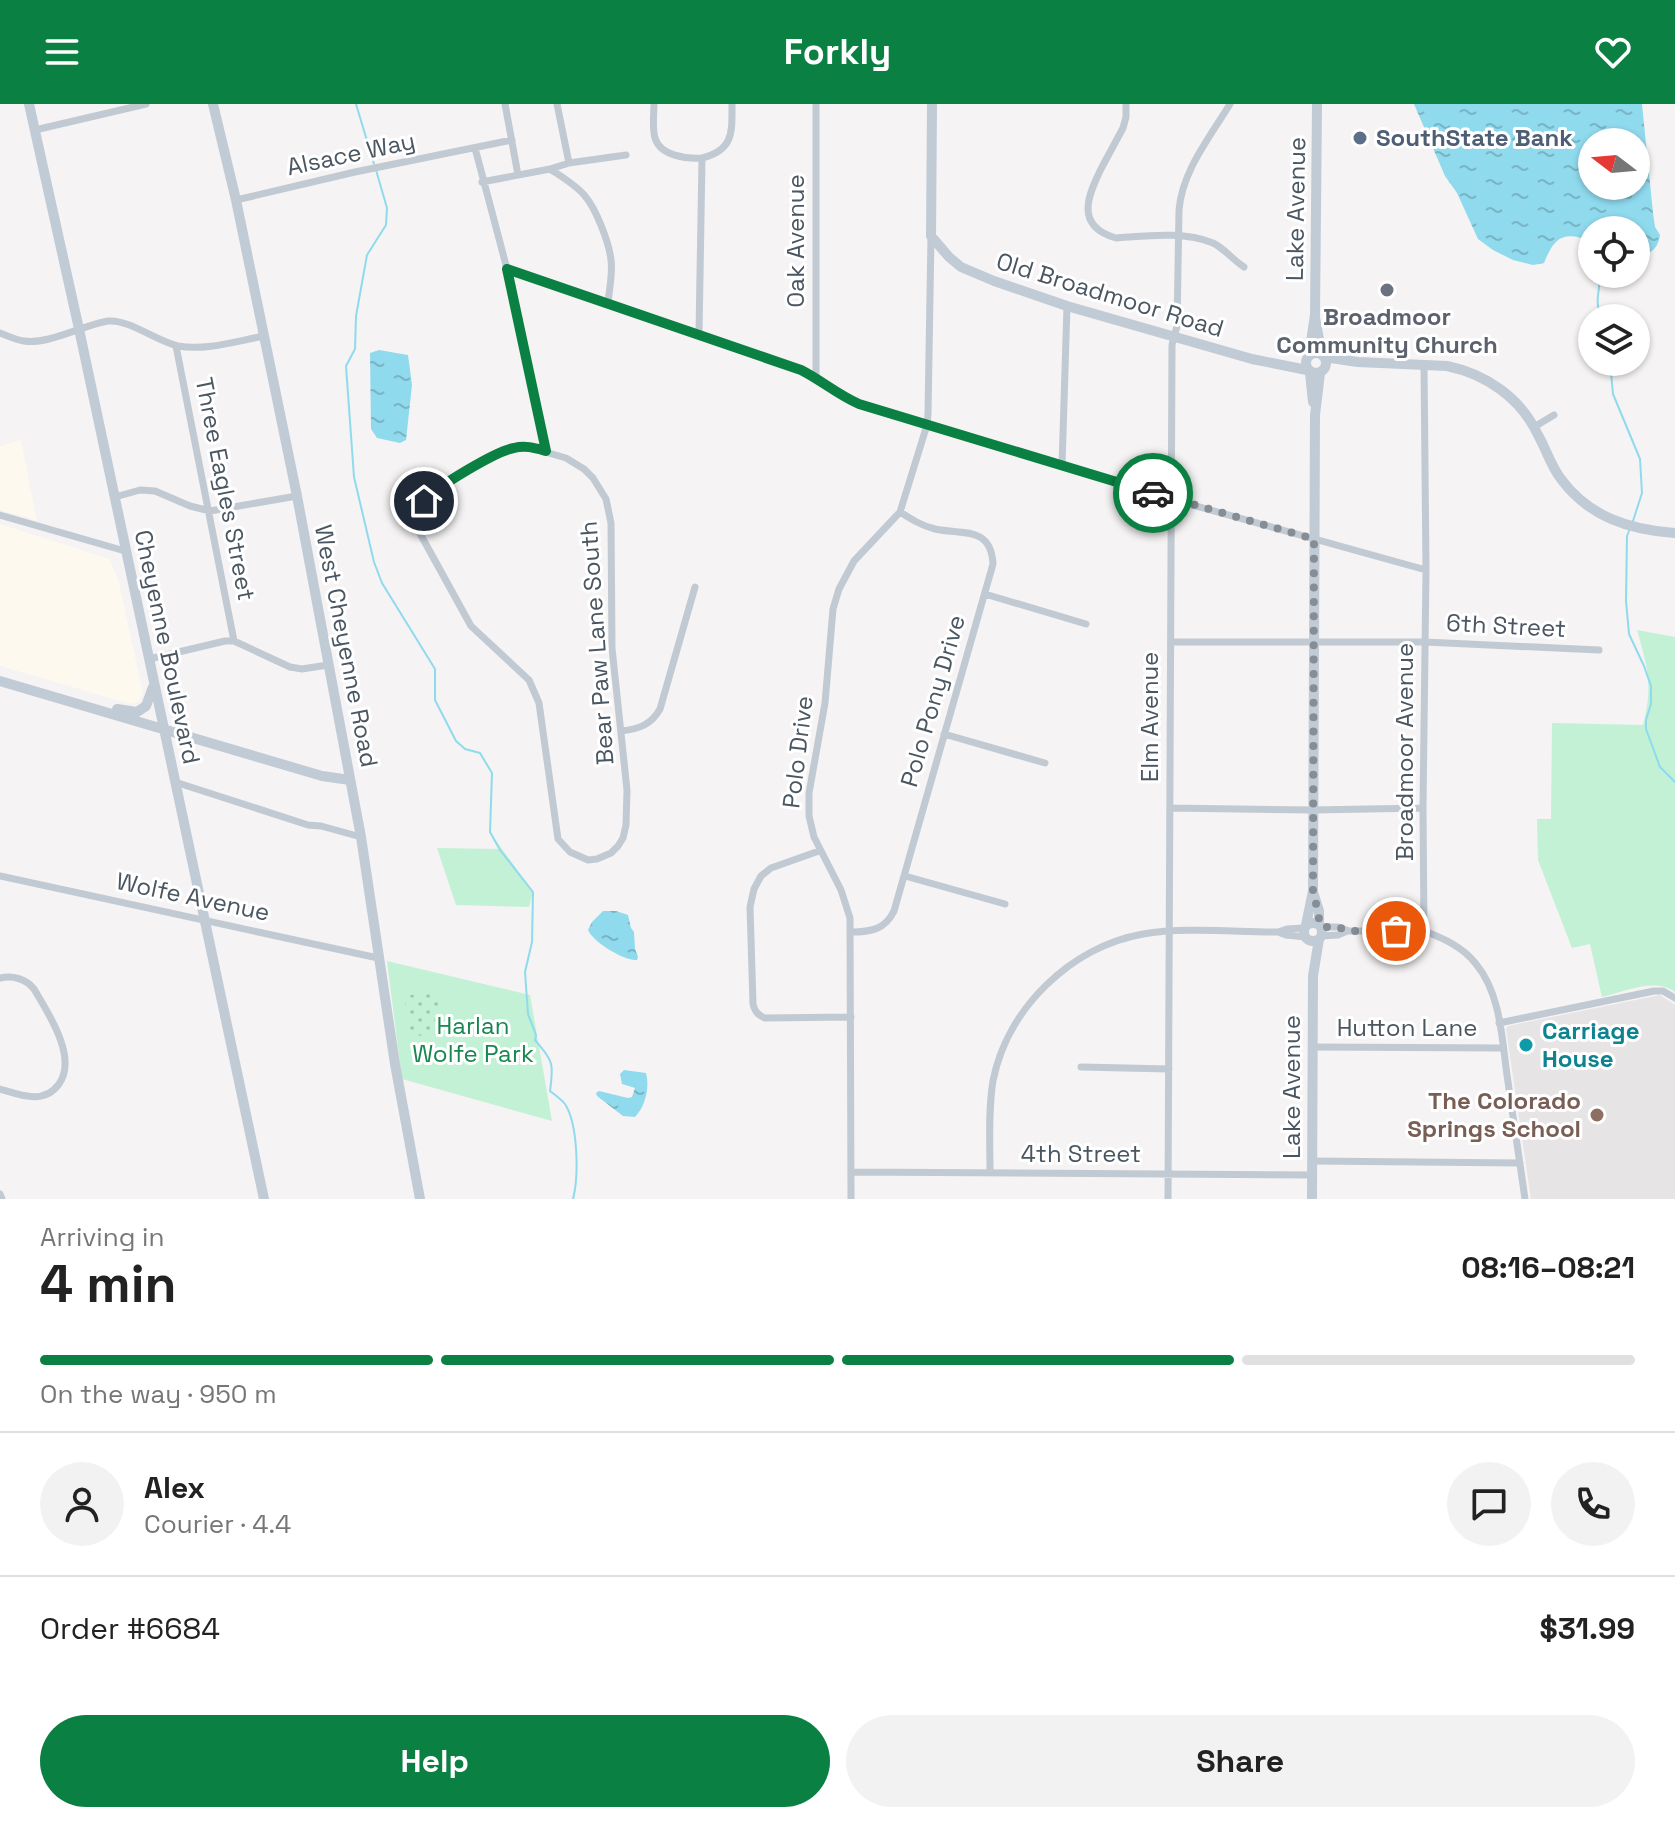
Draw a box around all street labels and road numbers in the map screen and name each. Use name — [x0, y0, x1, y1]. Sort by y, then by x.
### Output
street label: Alsace Way — [284, 125, 418, 182]
street label: Lake Avenue — [1279, 137, 1312, 281]
street label: Oak Avenue — [780, 174, 811, 308]
street label: Old Broadmoor Road — [993, 245, 1228, 344]
street label: Three Eagles Street — [189, 375, 262, 603]
street label: Bear Paw Lane South — [573, 520, 620, 766]
street label: West Cheyenne Road — [308, 522, 385, 770]
street label: Cheyenne Boulevard — [128, 527, 207, 767]
street label: 6th Street — [1445, 607, 1567, 644]
street label: Polo Pony Drive — [893, 611, 972, 790]
street label: Broadmoor Avenue — [1389, 643, 1420, 861]
street label: Elm Avenue — [1134, 652, 1165, 782]
street label: Polo Drive — [775, 694, 820, 810]
street label: Wolfe Avenue — [113, 865, 273, 928]
street label: Hutton Lane — [1337, 1012, 1477, 1043]
street label: Lake Avenue — [1276, 1015, 1307, 1159]
street label: 4th Street — [1021, 1138, 1141, 1169]

